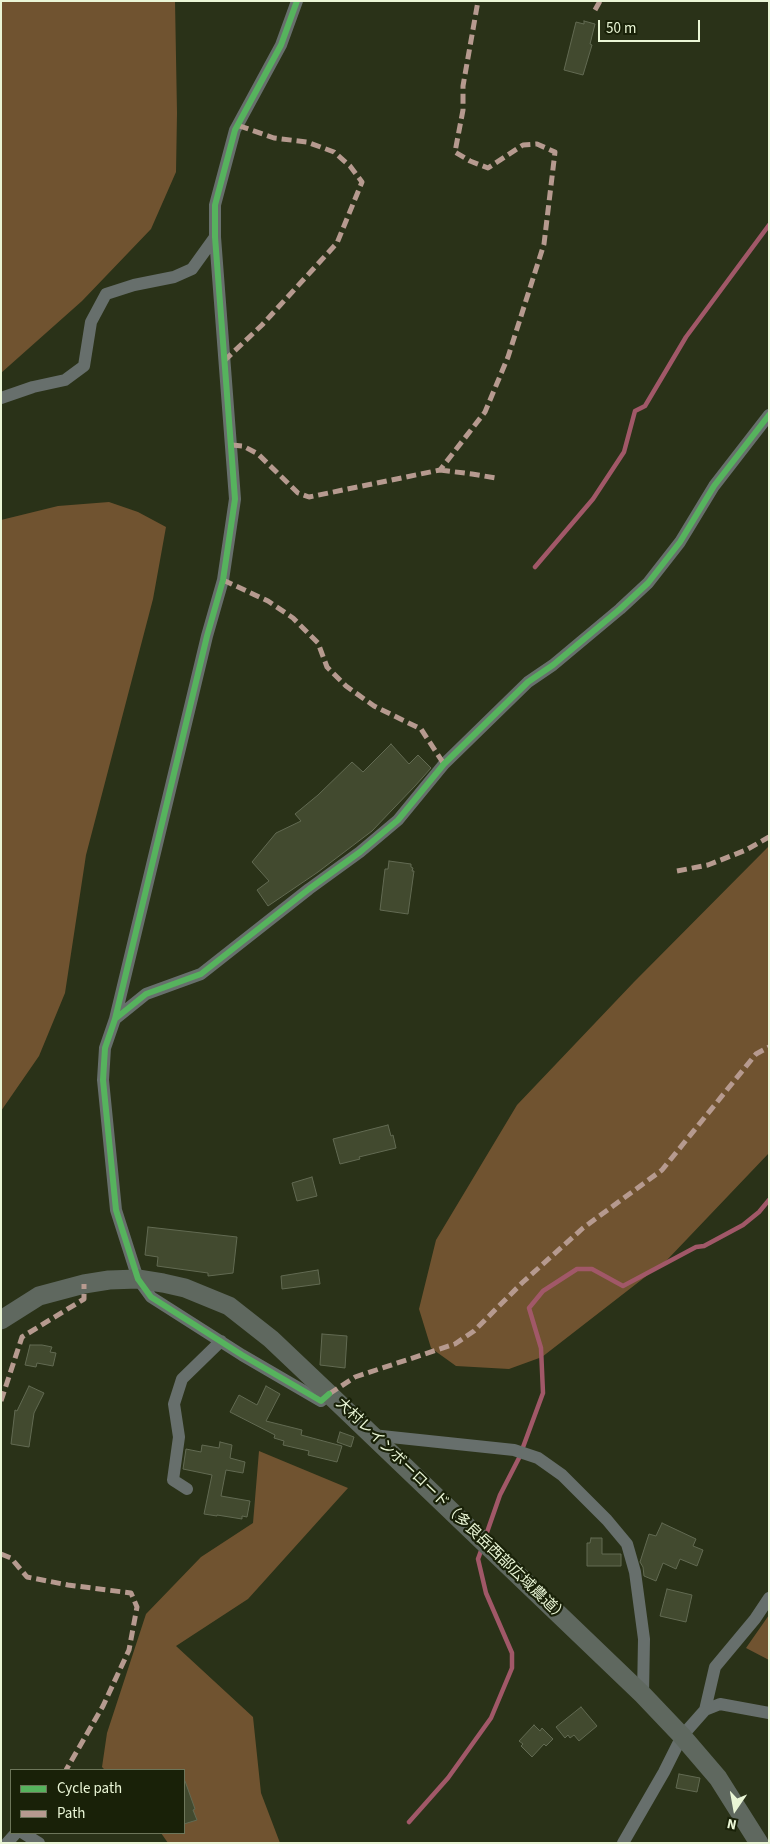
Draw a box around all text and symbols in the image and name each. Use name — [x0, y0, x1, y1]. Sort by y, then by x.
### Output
scale bar — [600, 10, 702, 42]
text: 50 m — [606, 18, 636, 39]
street label: 大村レインボーロード（多良岳西部広域農道） — [331, 1395, 571, 1627]
legend — [10, 1769, 185, 1834]
text: Cycle path — [57, 1778, 122, 1799]
north arrow — [710, 1784, 760, 1834]
text: Path — [57, 1803, 85, 1824]
text: N — [725, 1813, 739, 1834]

